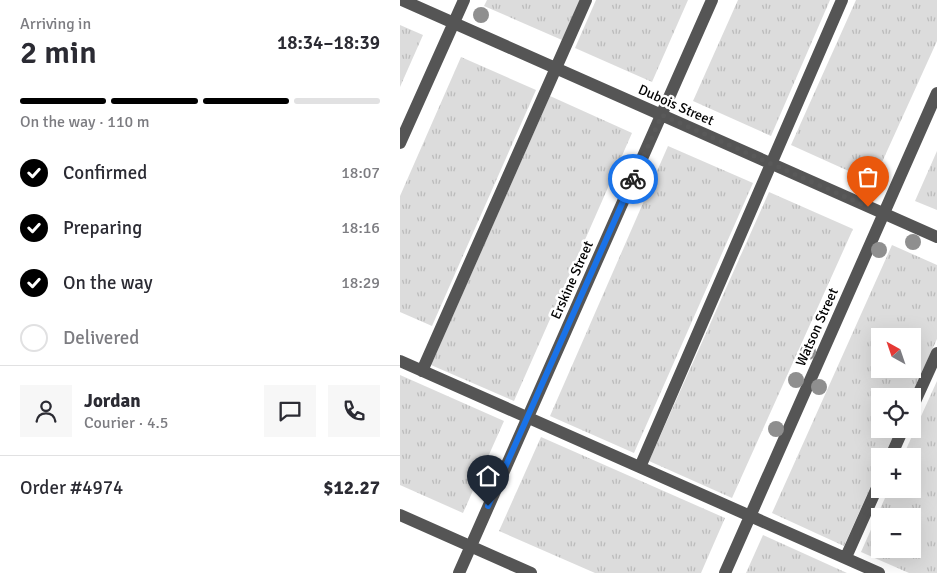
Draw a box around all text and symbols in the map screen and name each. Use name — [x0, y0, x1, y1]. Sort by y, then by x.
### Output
text: Arriving in — [20, 14, 91, 34]
text: 18:34–18:39 — [277, 31, 380, 55]
text: 2 min — [20, 33, 97, 72]
street label: Dubois Street — [636, 81, 716, 129]
text: On the way · 110 m — [20, 112, 150, 132]
courier — [608, 154, 658, 204]
pin — [847, 156, 889, 207]
icon: check — [20, 159, 48, 187]
text: Confirmed — [63, 161, 147, 185]
text: 18:07 — [341, 163, 380, 183]
icon: bag — [854, 163, 882, 191]
icon: bike — [619, 165, 647, 193]
icon: check — [20, 214, 48, 242]
text: Preparing — [63, 216, 142, 240]
text: 18:16 — [341, 218, 380, 238]
street label: Erskine Street — [547, 238, 597, 322]
icon: check — [20, 269, 48, 297]
text: On the way — [63, 271, 153, 295]
text: 18:29 — [341, 273, 380, 293]
street label: Watson Street — [792, 285, 842, 369]
text: Delivered — [63, 326, 139, 350]
north arrow — [871, 328, 921, 378]
map controls — [871, 328, 921, 558]
button: person — [20, 385, 72, 437]
button: chat — [264, 385, 316, 437]
button: phone — [328, 385, 380, 437]
button: locate — [871, 388, 921, 438]
text: Jordan — [84, 389, 141, 413]
text: Courier · 4.5 — [84, 413, 168, 433]
button: + — [871, 448, 921, 498]
pin — [467, 455, 509, 506]
icon: home — [474, 462, 502, 490]
text: Order #4974 — [20, 476, 123, 500]
text: $12.27 — [323, 476, 380, 500]
button: − — [871, 508, 921, 558]

